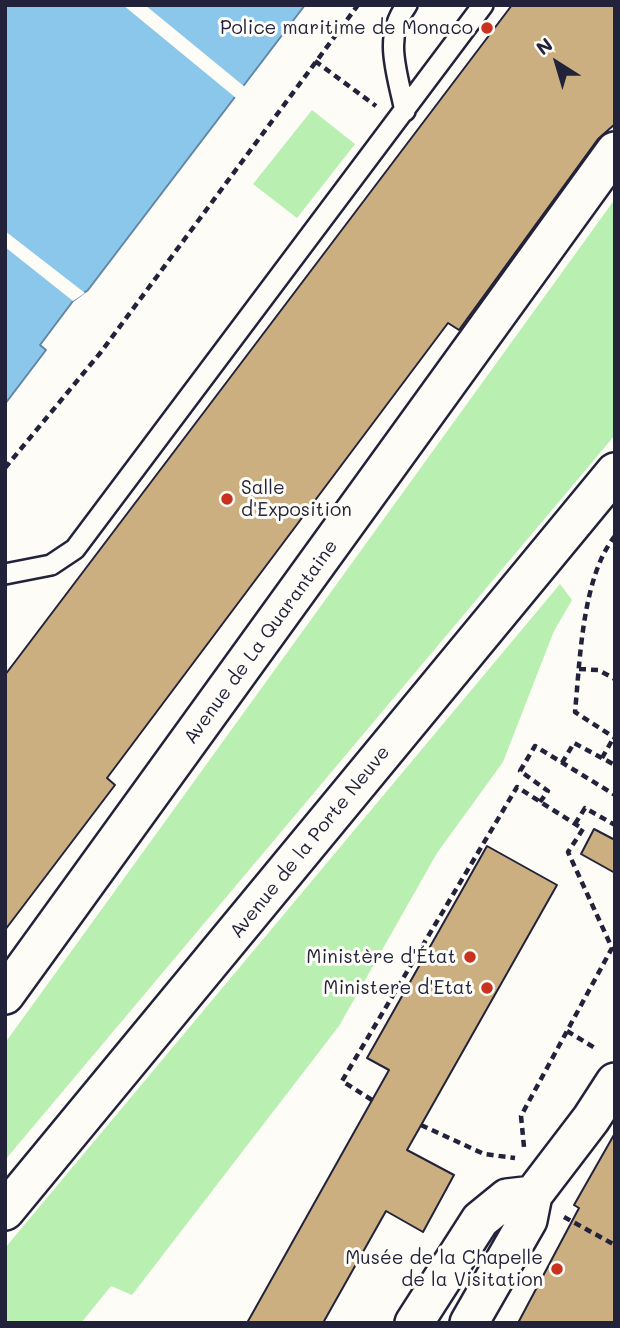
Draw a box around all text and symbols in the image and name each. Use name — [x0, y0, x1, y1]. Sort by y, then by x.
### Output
place label: Police maritime de Monaco — [220, 17, 473, 39]
marker: Police maritime de Monaco — [479, 20, 495, 36]
north arrow — [522, 28, 592, 98]
text: N — [531, 32, 557, 60]
place label: Salle d'Exposition — [241, 477, 352, 521]
marker: Salle d'Exposition — [219, 491, 235, 507]
street label: Avenue de La Quarantaine — [179, 535, 343, 749]
street label: Avenue de la Porte Neuve — [225, 741, 395, 943]
place label: Ministère d'État — [306, 946, 456, 968]
marker: Ministère d'État — [462, 949, 478, 965]
place label: Ministere d'Etat — [323, 977, 473, 999]
marker: Ministere d'Etat — [479, 980, 495, 996]
place label: Musée de la Chapelle de la Visitation — [345, 1247, 543, 1291]
marker: Musée de la Chapelle de la Visitation — [549, 1261, 565, 1277]

